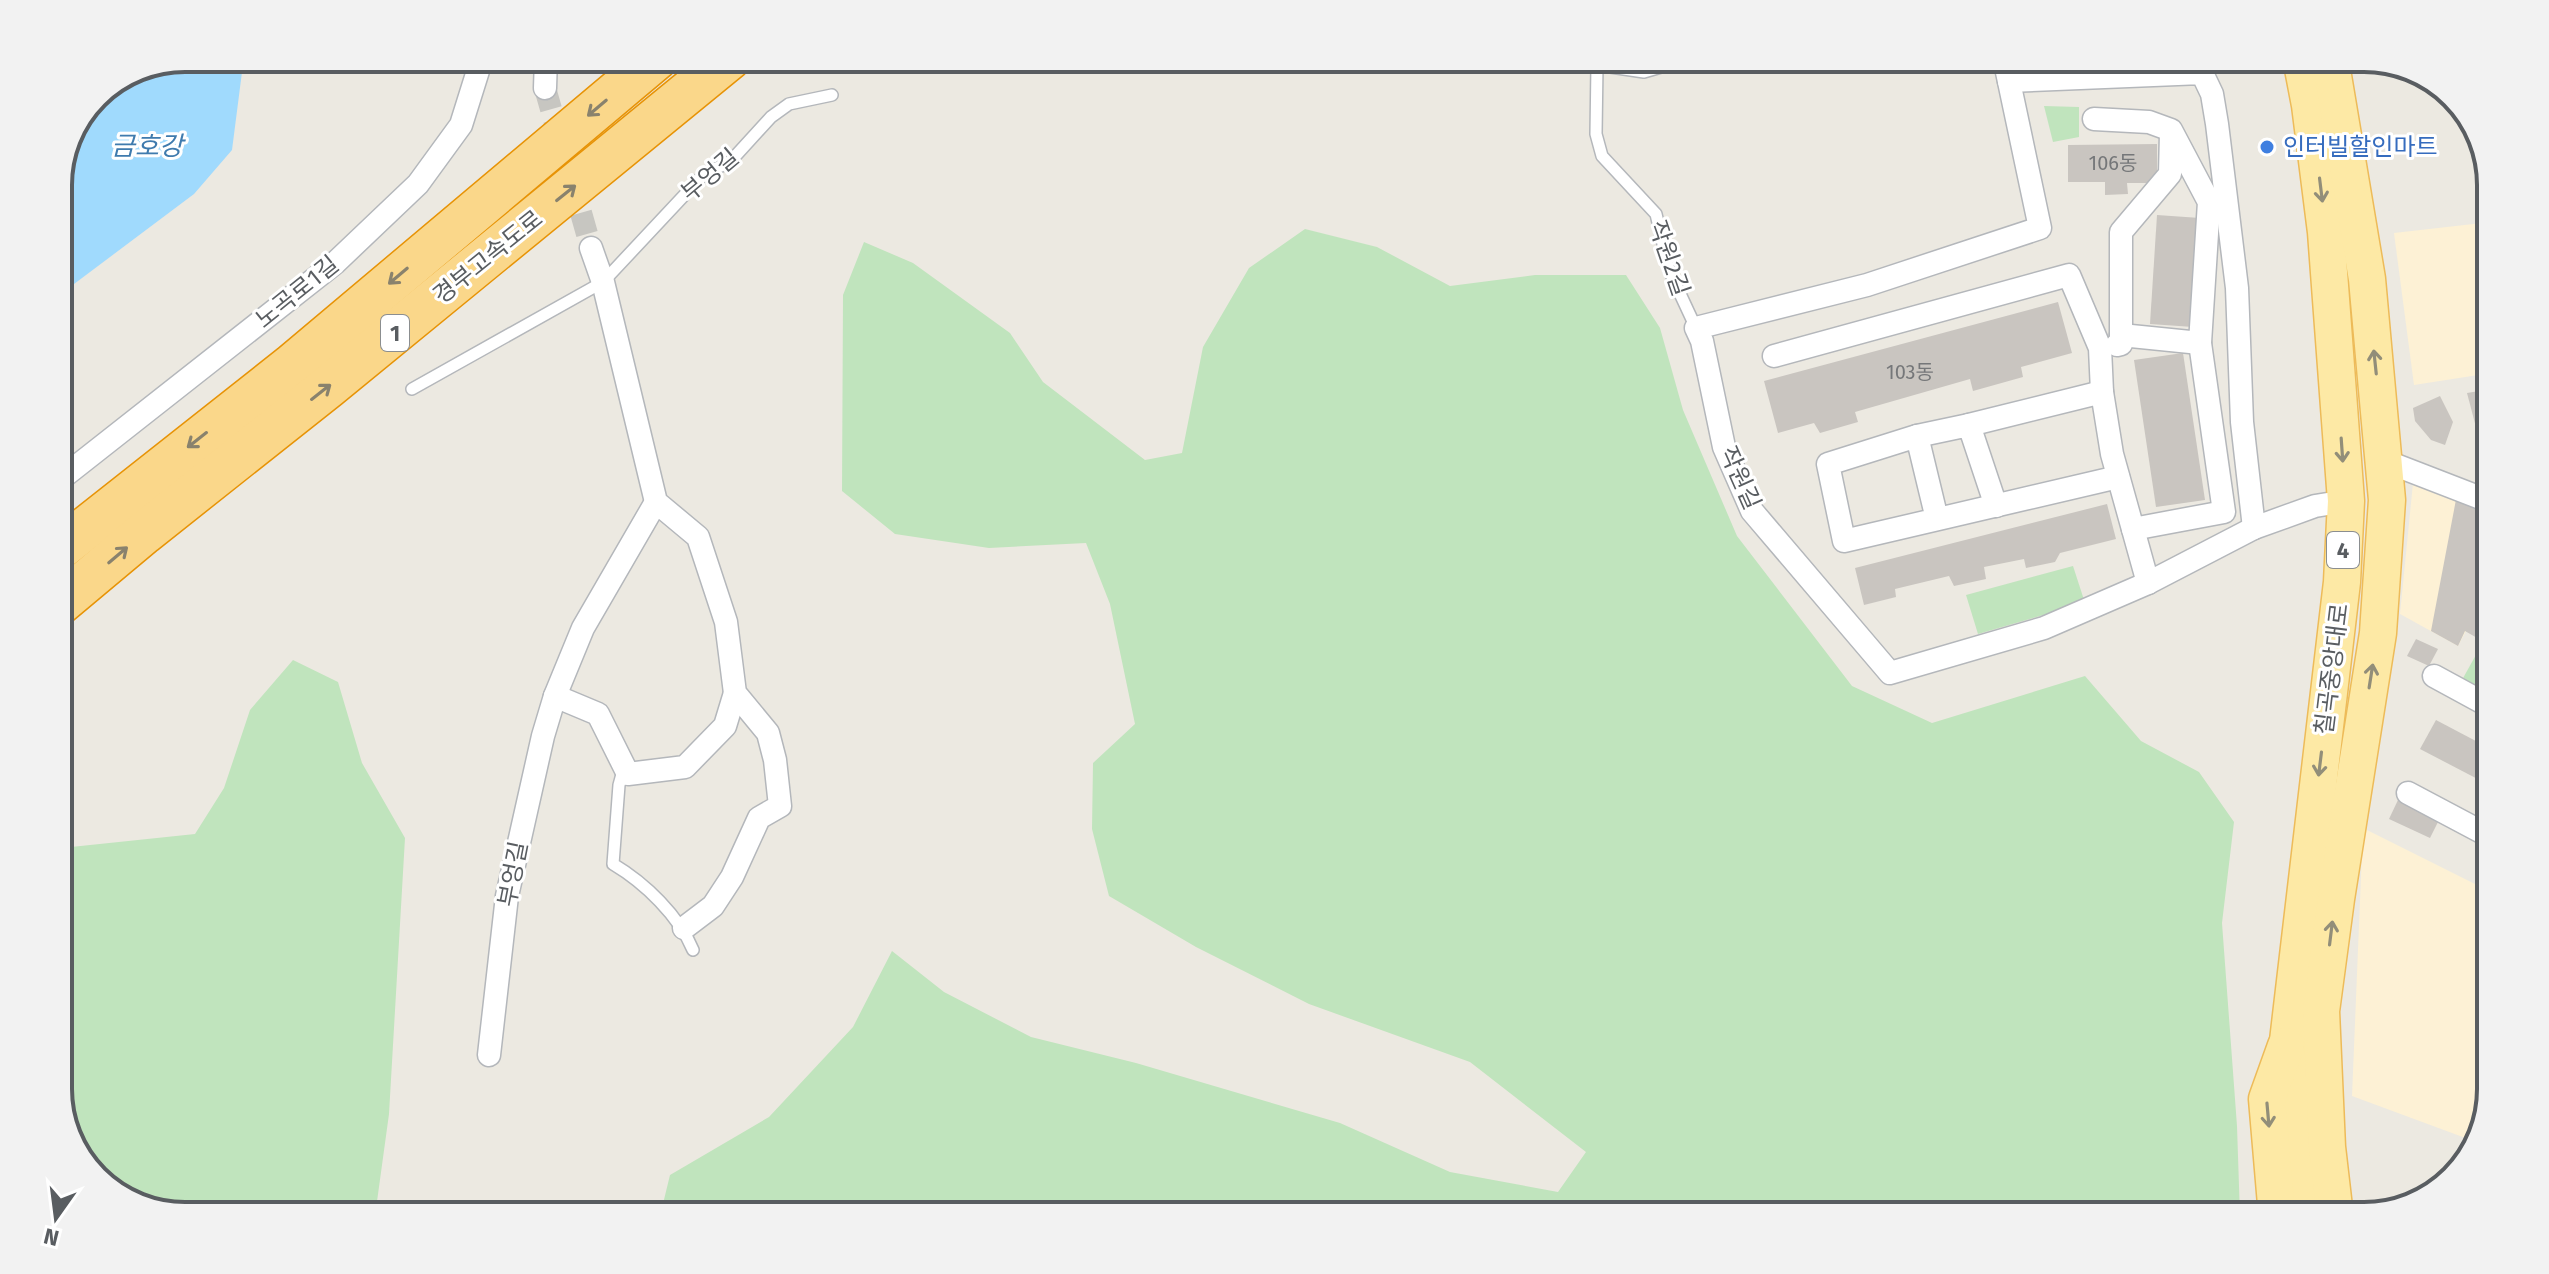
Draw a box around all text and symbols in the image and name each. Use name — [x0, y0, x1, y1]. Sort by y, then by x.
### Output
one-way arrow — [588, 99, 608, 117]
water label: 금호강 — [111, 131, 186, 162]
place label: 인터빌할인마트 — [2283, 133, 2438, 161]
marker: 인터빌할인마트 — [2258, 138, 2276, 156]
street label: 부엉길 — [676, 143, 744, 207]
house number: 106동 — [2089, 151, 2137, 175]
one-way arrow — [2313, 177, 2328, 203]
one-way arrow — [555, 184, 576, 202]
street label: 경부고속도로 — [428, 204, 548, 310]
street label: 작원2길 — [1643, 217, 1695, 299]
street label: 노곡로1길 — [250, 250, 344, 334]
one-way arrow — [388, 267, 409, 285]
road number: 1 — [381, 315, 409, 351]
one-way arrow — [2368, 349, 2383, 376]
house number: 103동 — [1886, 360, 1934, 384]
one-way arrow — [310, 384, 331, 401]
one-way arrow — [187, 431, 208, 449]
one-way arrow — [2335, 436, 2350, 462]
street label: 작원길 — [1714, 442, 1766, 514]
road number: 4 — [2327, 532, 2359, 568]
one-way arrow — [107, 546, 128, 564]
street label: 칠곡중앙대로 — [2310, 602, 2354, 736]
one-way arrow — [2364, 664, 2379, 690]
one-way arrow — [2312, 751, 2327, 776]
street label: 부엉길 — [493, 839, 533, 909]
one-way arrow — [2324, 921, 2339, 947]
one-way arrow — [2261, 1101, 2276, 1128]
north arrow — [16, 1178, 96, 1258]
text: N — [41, 1222, 62, 1252]

